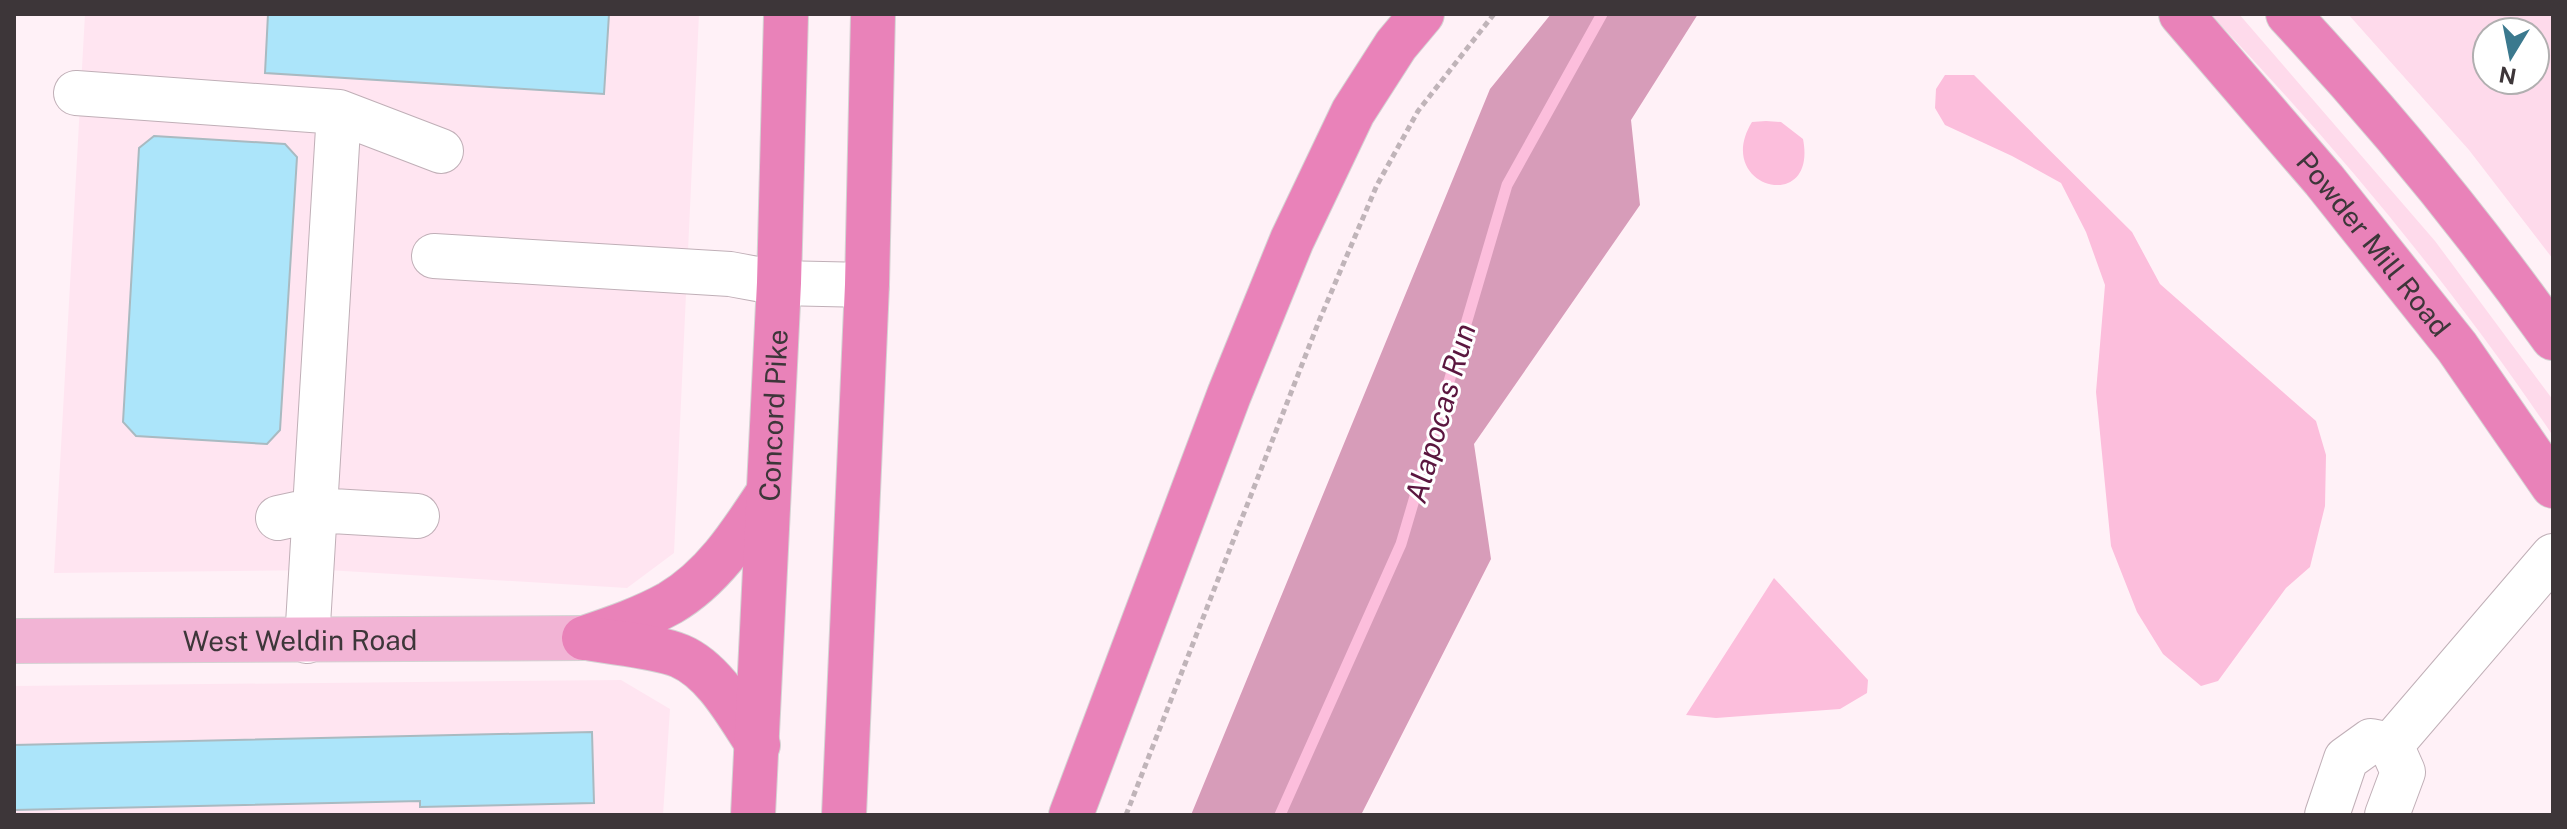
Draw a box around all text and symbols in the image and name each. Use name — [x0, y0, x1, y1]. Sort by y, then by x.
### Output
north arrow — [2471, 16, 2551, 96]
text: N — [2497, 61, 2518, 90]
street label: Powder Mill Road — [2290, 145, 2458, 342]
water label: Alapocas Run — [1397, 319, 1483, 507]
street label: Concord Pike — [752, 329, 793, 502]
street label: West Weldin Road — [183, 622, 417, 657]

